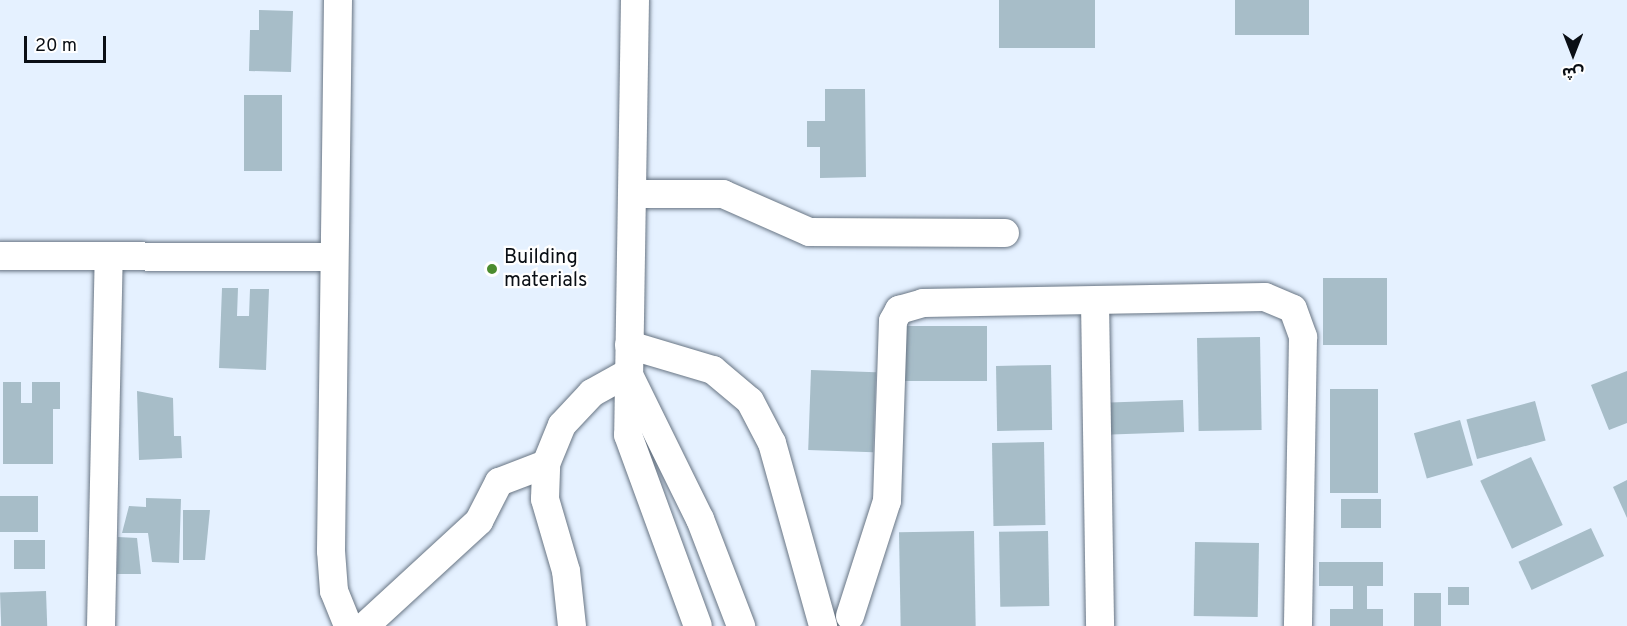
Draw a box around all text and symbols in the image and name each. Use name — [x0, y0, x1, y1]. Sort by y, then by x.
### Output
scale bar — [27, 24, 110, 62]
north arrow — [1543, 24, 1603, 84]
text: 20 m — [35, 35, 77, 58]
text: ش — [1562, 62, 1584, 82]
place label: Building materials — [504, 246, 587, 293]
marker: Building materials — [485, 262, 499, 276]

